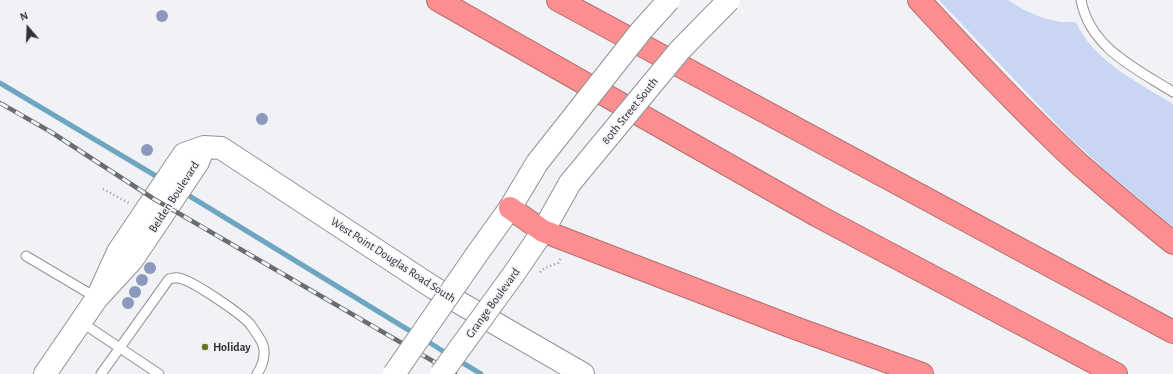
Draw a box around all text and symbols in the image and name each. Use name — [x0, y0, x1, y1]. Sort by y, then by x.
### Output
north arrow — [8, 8, 48, 48]
text: N — [19, 10, 29, 23]
street label: 80th Street South — [599, 75, 661, 147]
street label: Belden Boulevard — [146, 159, 202, 235]
street label: West Point Douglas Road South — [328, 214, 458, 306]
street label: Grange Boulevard — [463, 265, 523, 341]
place label: Holiday — [213, 340, 251, 354]
marker: Holiday — [200, 342, 210, 352]

